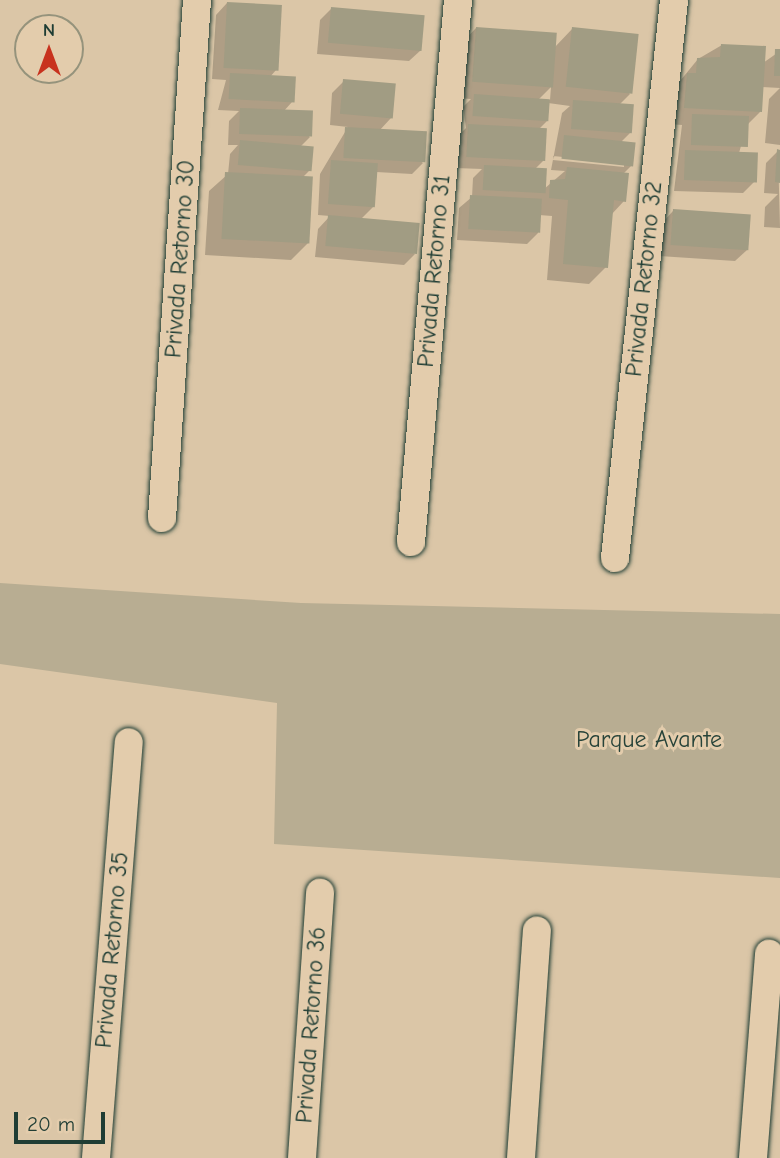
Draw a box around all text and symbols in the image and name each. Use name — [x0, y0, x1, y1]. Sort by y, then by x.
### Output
north arrow — [14, 14, 84, 84]
text: N — [43, 19, 55, 41]
street label: Privada Retorno 30 — [159, 159, 201, 359]
street label: Privada Retorno 31 — [411, 173, 457, 369]
street label: Privada Retorno 32 — [619, 180, 669, 378]
park label: Parque Avante — [576, 726, 722, 754]
street label: Privada Retorno 35 — [89, 851, 135, 1049]
street label: Privada Retorno 36 — [290, 926, 332, 1124]
scale bar — [18, 1098, 108, 1142]
text: 20 m — [27, 1112, 75, 1136]

